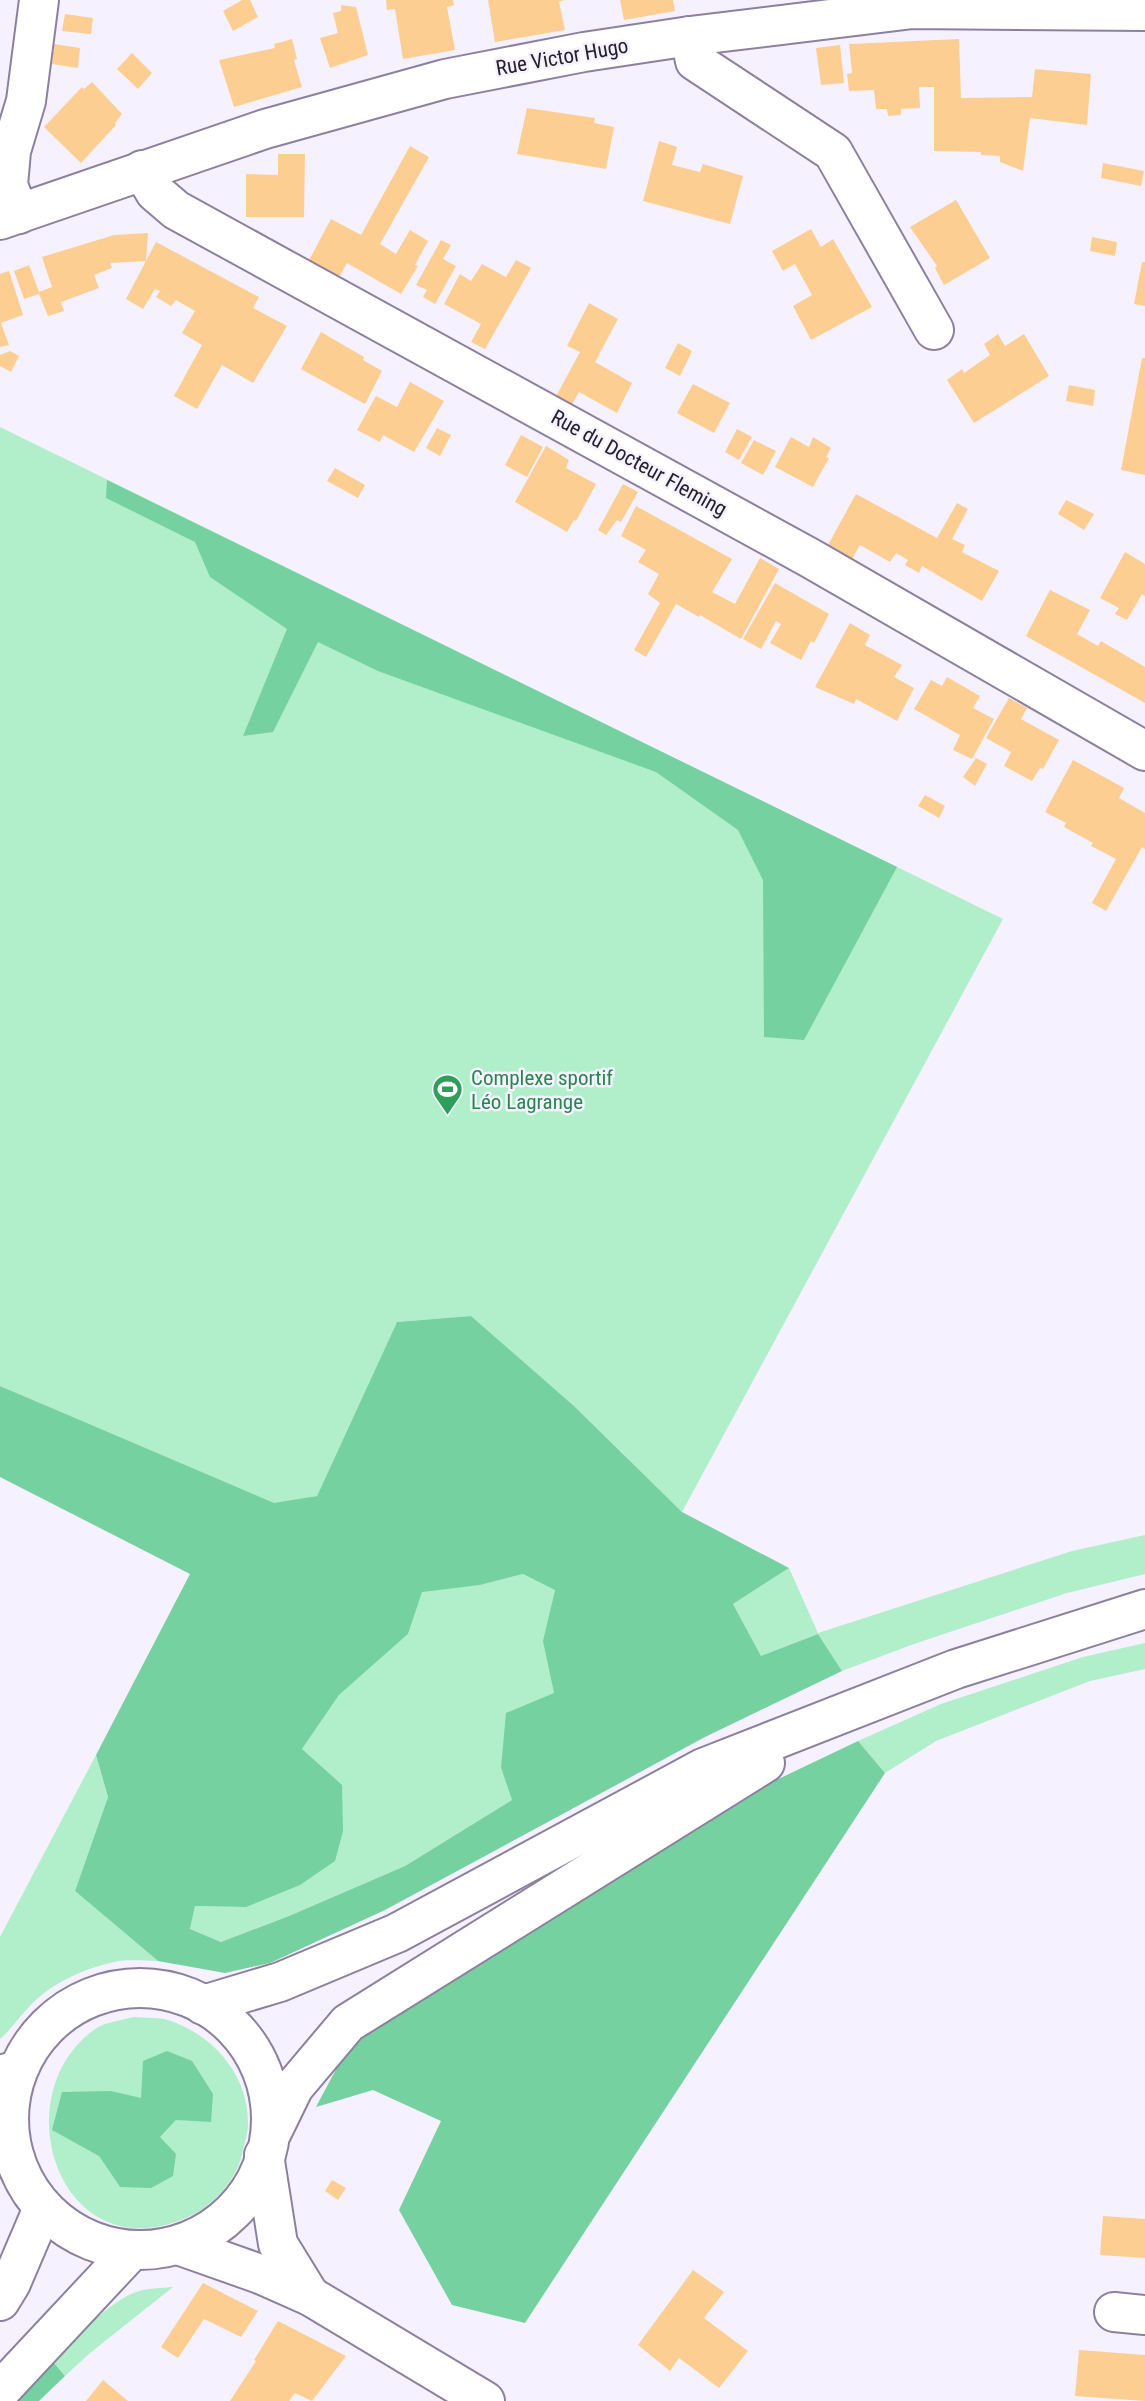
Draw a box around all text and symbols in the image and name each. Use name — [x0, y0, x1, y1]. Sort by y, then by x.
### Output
street label: Rue Victor Hugo — [494, 34, 630, 80]
street label: Rue du Docteur Fleming — [547, 405, 731, 521]
place label: Complexe sportif Léo Lagrange — [471, 1066, 613, 1114]
sports icon: Complexe sportif Léo Lagrange — [431, 1073, 465, 1117]

